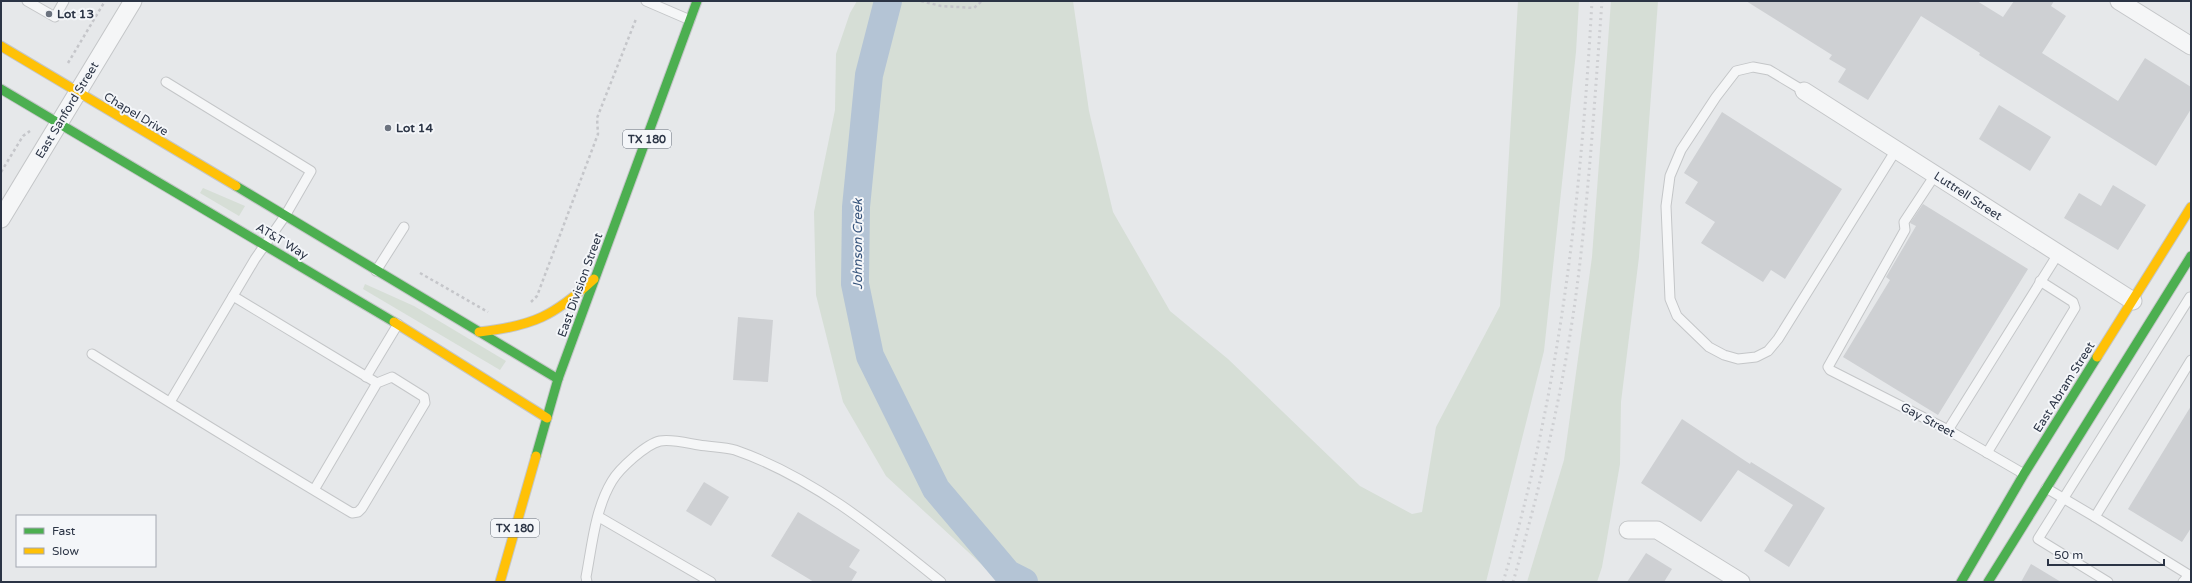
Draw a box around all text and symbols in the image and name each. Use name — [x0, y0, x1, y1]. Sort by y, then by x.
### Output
place label: Lot 13 — [57, 7, 94, 21]
marker: Lot 13 — [44, 9, 54, 19]
street label: East Sanford Street — [33, 59, 102, 161]
street label: Chapel Drive — [101, 89, 171, 139]
place label: Lot 14 — [396, 121, 433, 135]
marker: Lot 14 — [383, 123, 393, 133]
road number: TX 180 — [623, 130, 671, 148]
street label: Luttrell Street — [1931, 169, 2005, 223]
water label: Johnson Creek — [850, 198, 866, 289]
street label: AT&T Way — [253, 220, 311, 262]
street label: East Division Street — [555, 231, 605, 339]
street label: East Abram Street — [2031, 339, 2098, 435]
street label: Gay Street — [1898, 400, 1958, 440]
legend — [16, 515, 156, 567]
road number: TX 180 — [491, 519, 539, 537]
text: Fast — [52, 524, 76, 538]
scale bar — [2048, 541, 2164, 567]
text: Slow — [52, 544, 79, 558]
text: 50 m — [2054, 548, 2083, 562]

